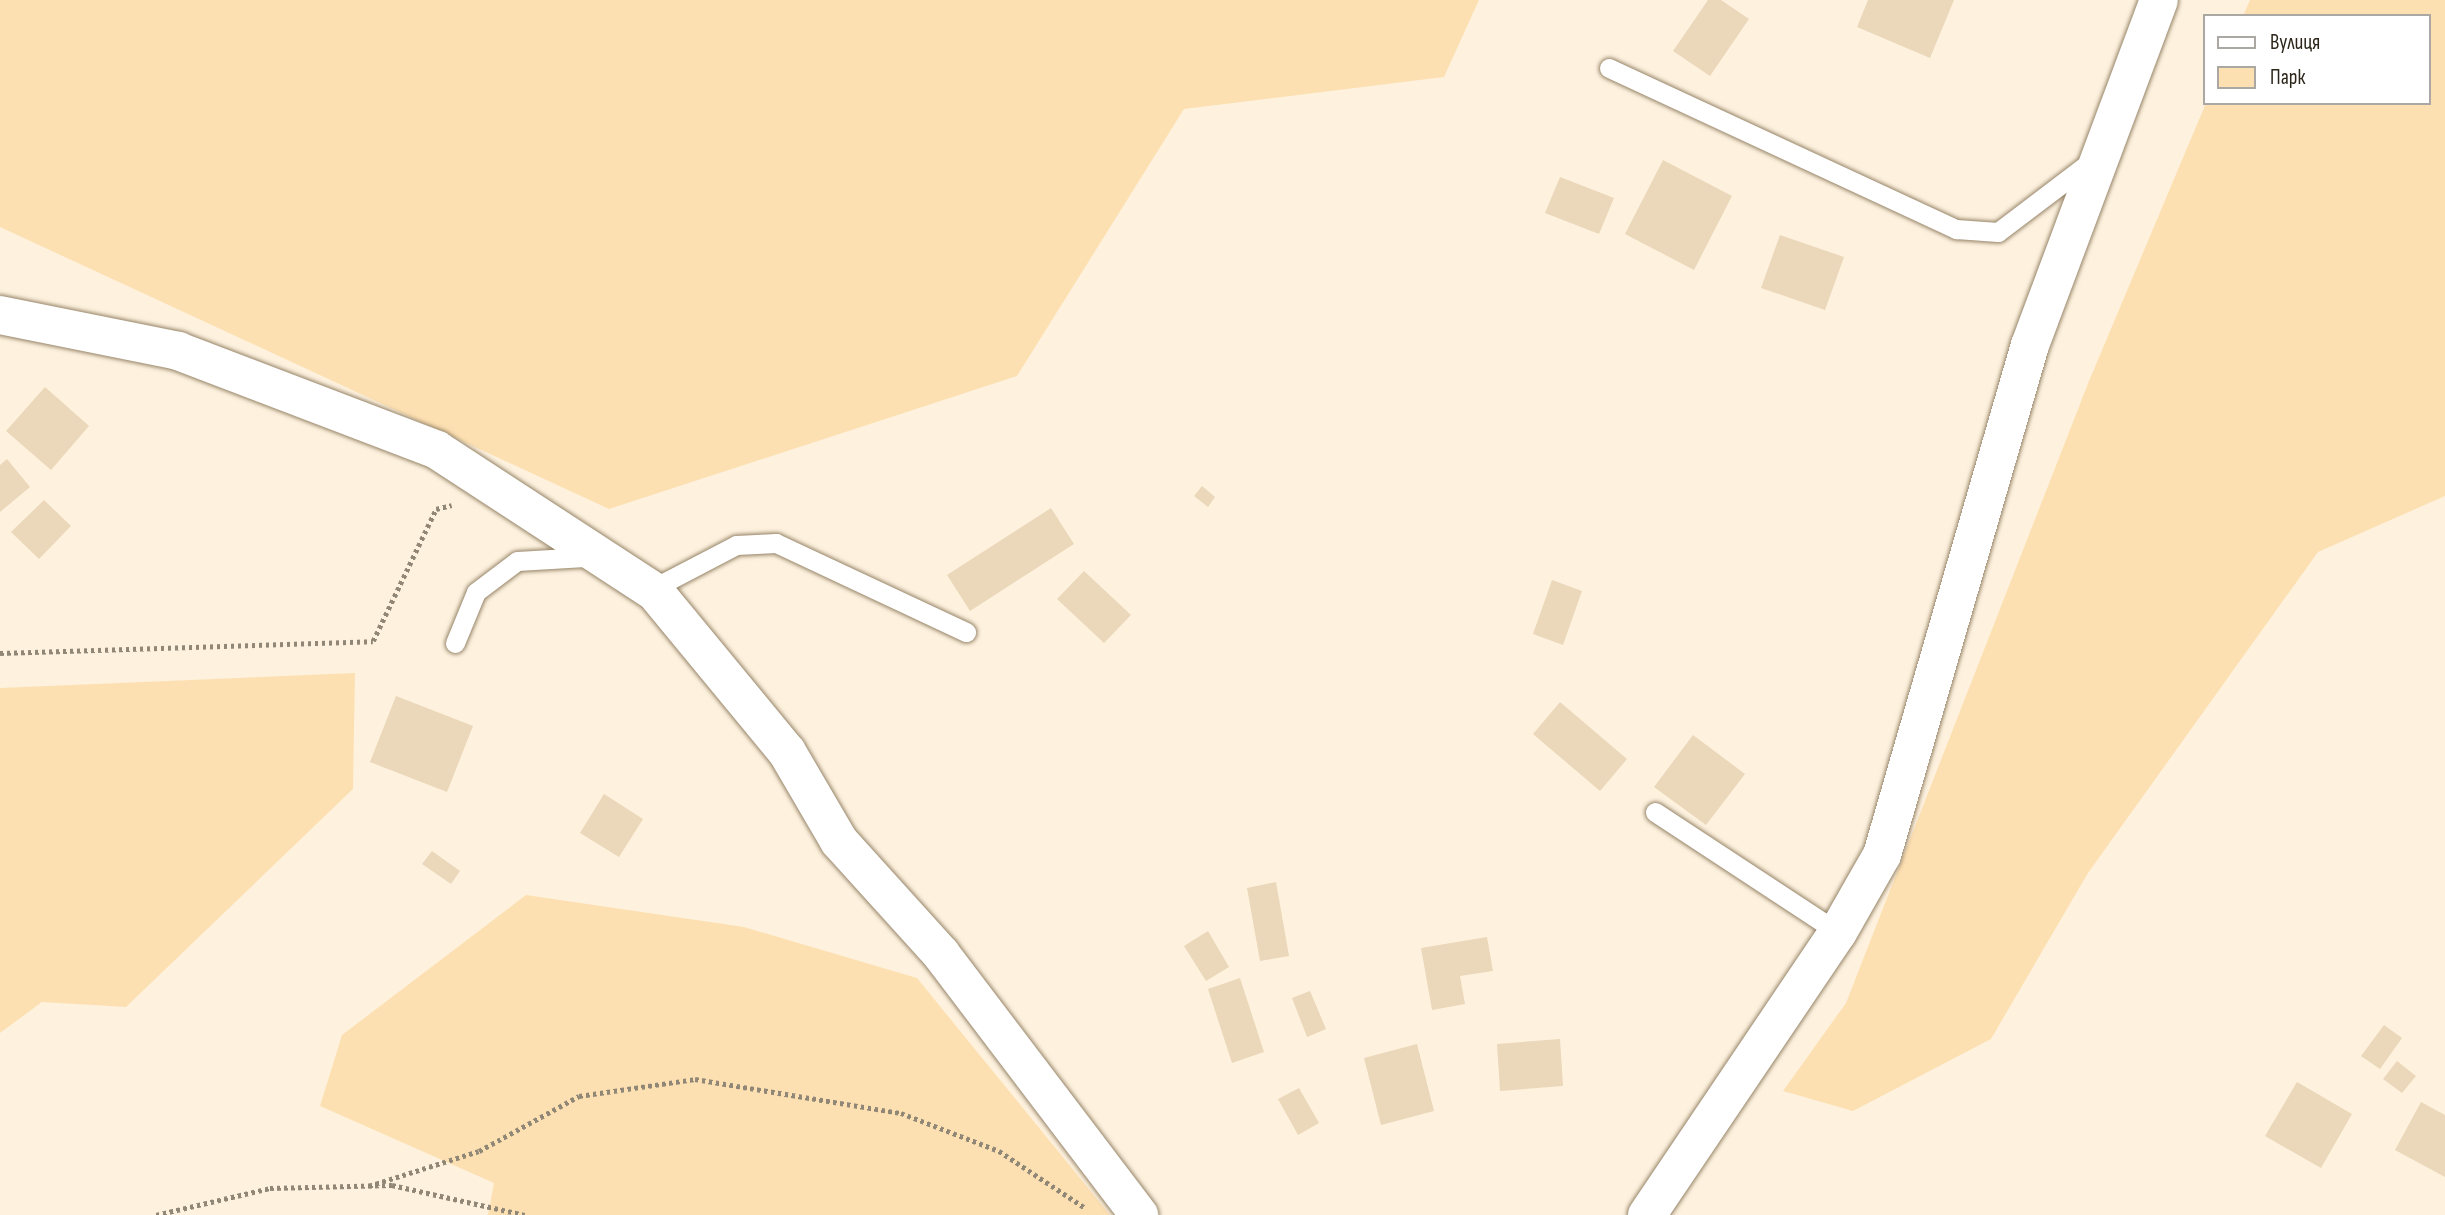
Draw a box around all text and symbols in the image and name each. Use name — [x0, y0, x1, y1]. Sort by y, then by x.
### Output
legend — [2204, 14, 2431, 105]
text: Вулиця — [2270, 30, 2320, 55]
text: Парк — [2270, 65, 2305, 90]

